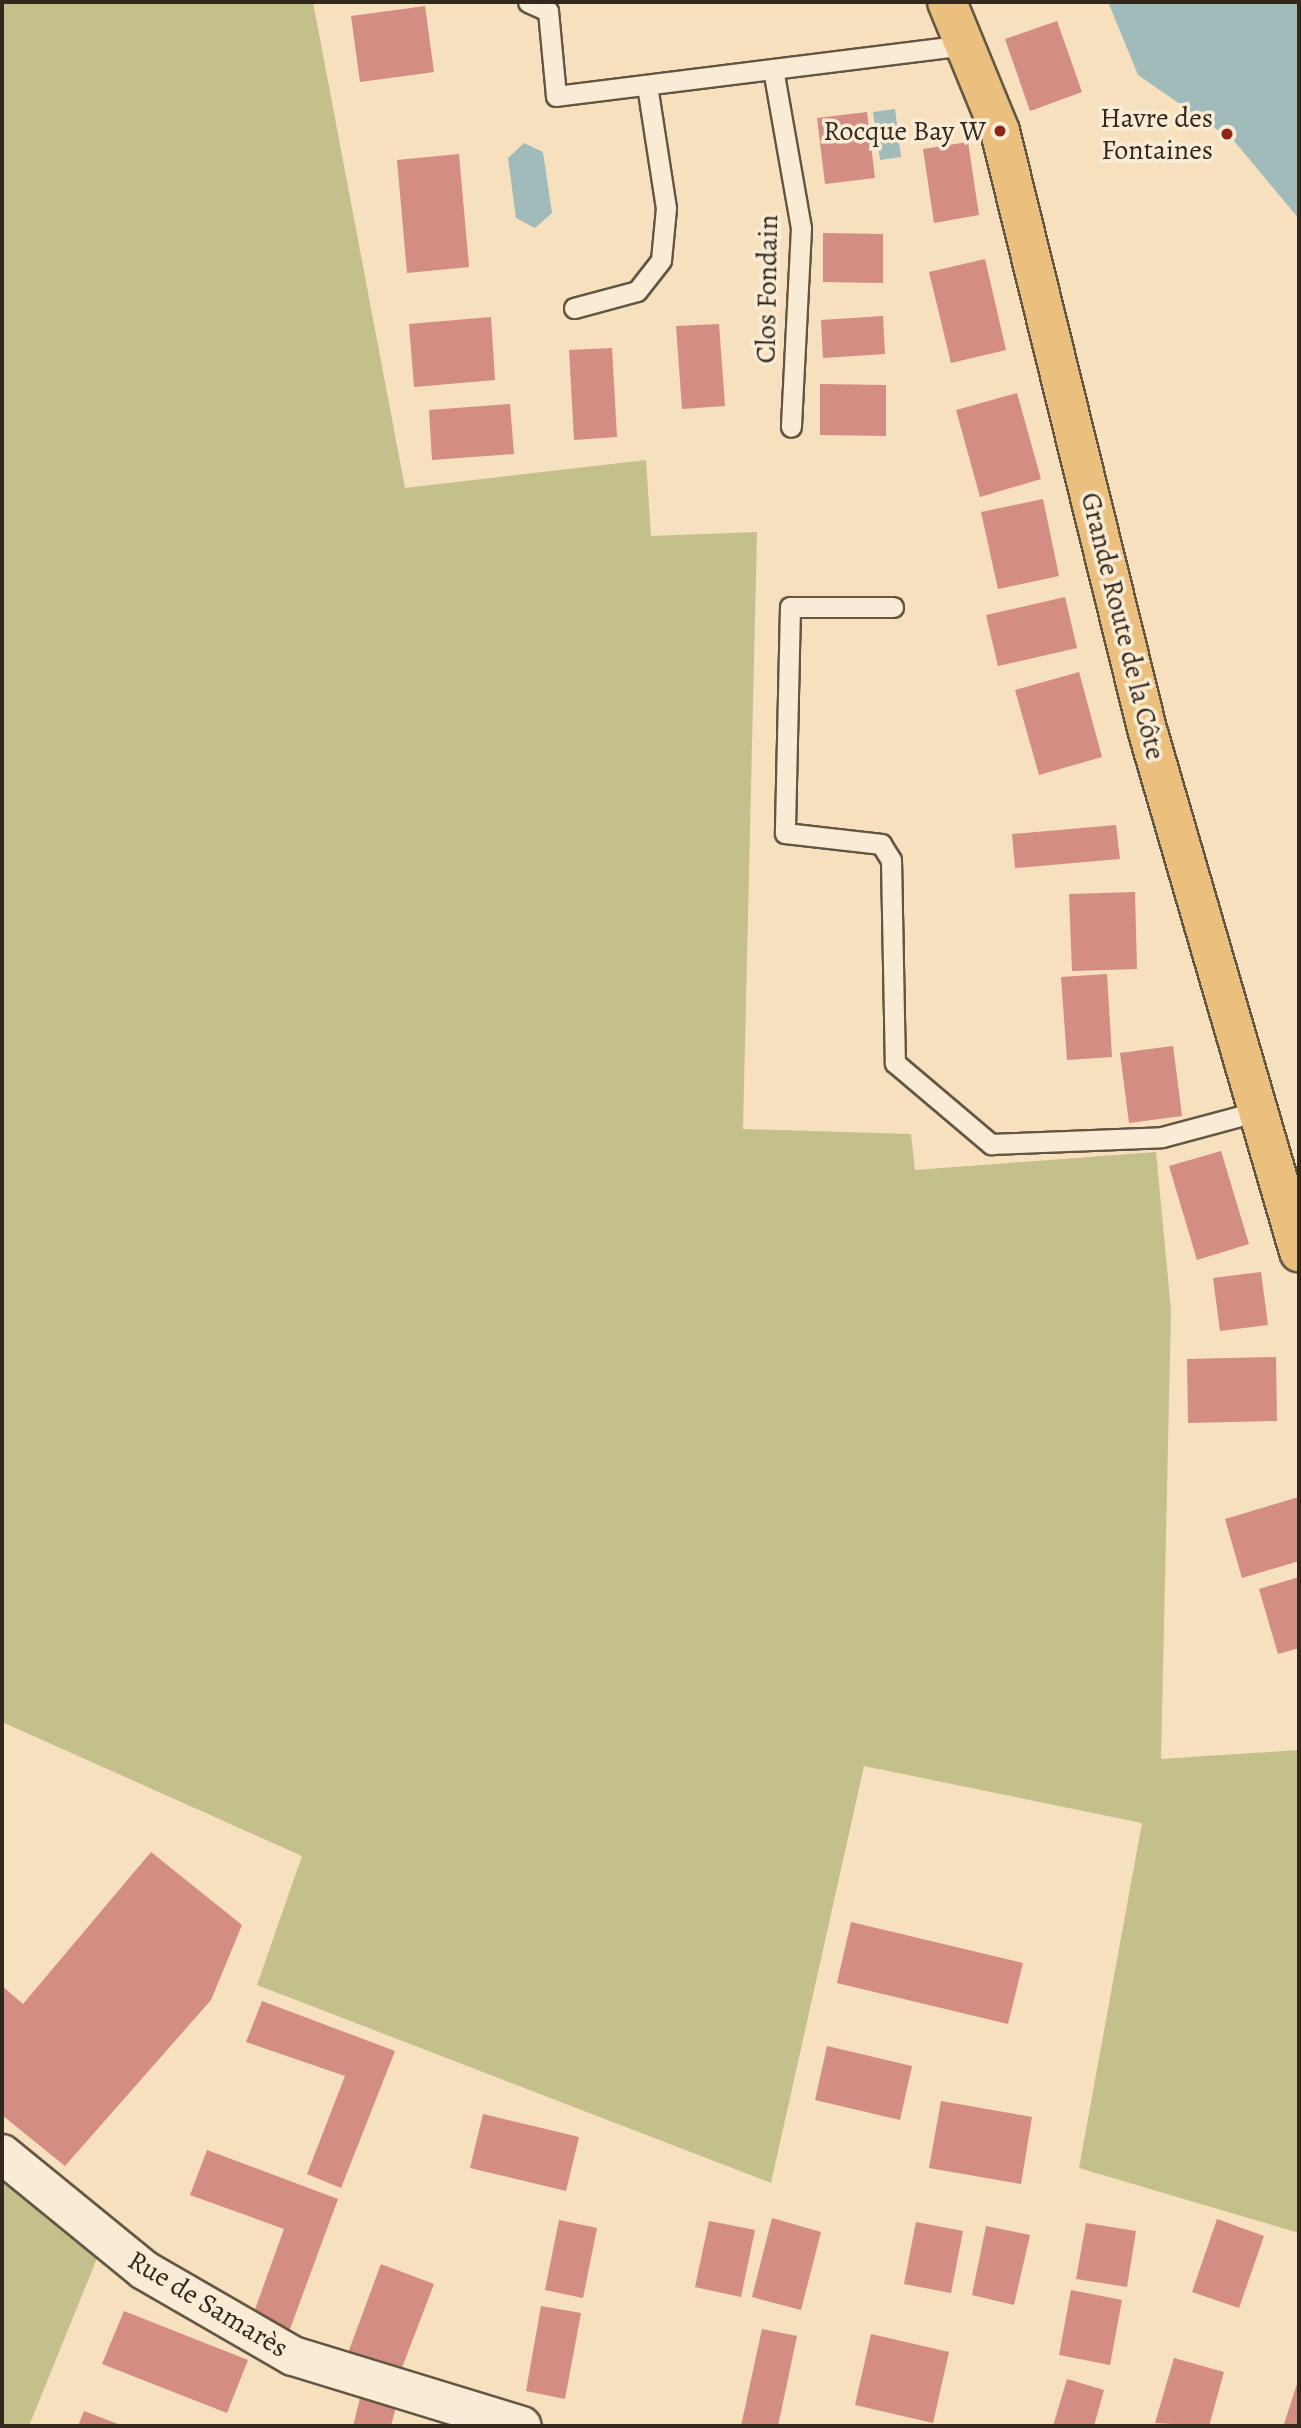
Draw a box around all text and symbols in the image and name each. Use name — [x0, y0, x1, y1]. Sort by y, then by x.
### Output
place label: Havre des Fontaines — [1100, 101, 1213, 167]
place label: Rocque Bay W — [823, 114, 986, 148]
marker: Rocque Bay W — [992, 123, 1008, 139]
marker: Havre des Fontaines — [1219, 126, 1235, 142]
street label: Clos Fondain — [749, 214, 785, 364]
street label: Grande Route de la Côte — [1074, 489, 1172, 763]
street label: Rue de Samarès — [122, 2243, 294, 2365]

